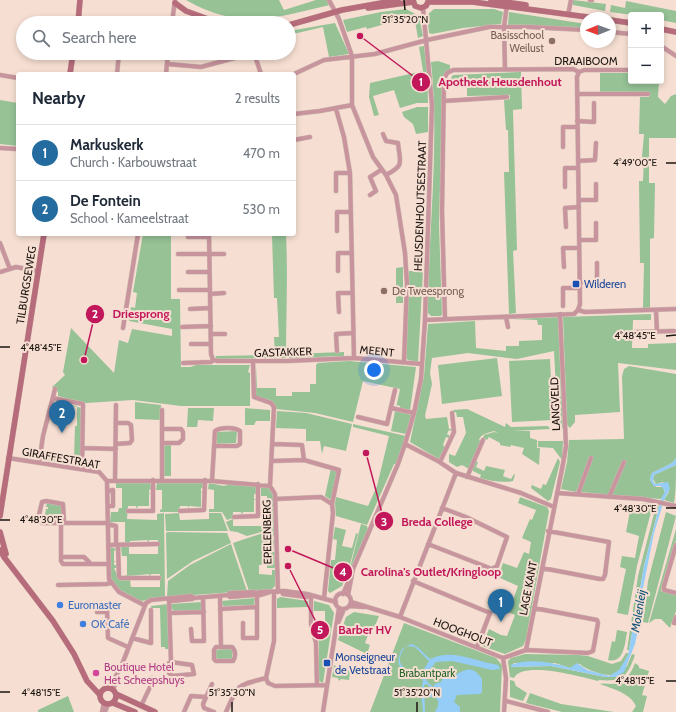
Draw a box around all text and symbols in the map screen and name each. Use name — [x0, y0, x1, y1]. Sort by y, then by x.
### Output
north arrow — [580, 12, 616, 48]
map controls — [628, 12, 664, 84]
button: + — [628, 12, 664, 48]
text: 51°35'20"N — [382, 13, 428, 26]
search box — [16, 16, 296, 60]
icon: search — [30, 27, 52, 49]
place label: Basisschool Weilust — [491, 28, 544, 55]
text: Search here — [62, 29, 137, 47]
marker: Basisschool Weilust — [547, 36, 557, 46]
button: − — [628, 48, 664, 84]
street label: DRAAIBOOM — [554, 54, 618, 68]
callout: Apotheek Heusdenhout — [411, 70, 570, 94]
text: 1 — [419, 74, 423, 89]
text: Apotheek Heusdenhout — [438, 74, 562, 89]
text: Nearby — [32, 88, 85, 108]
text: 2 results — [235, 90, 280, 106]
text: Markuskerk — [70, 136, 144, 154]
street label: HEUSDENHOUTSESTRAAT — [411, 140, 429, 271]
text: 1 — [43, 145, 47, 161]
text: 470 m — [243, 145, 280, 161]
text: Church · Karbouwstraat — [70, 154, 197, 170]
text: 4°49'00"E — [613, 156, 658, 169]
text: De Fontein — [70, 192, 141, 210]
text: 2 — [42, 201, 48, 217]
text: 530 m — [243, 201, 280, 217]
text: School · Kameelstraat — [70, 210, 189, 226]
street label: TILBURGSEWEG — [13, 245, 39, 325]
place label: Wilderen — [584, 277, 626, 291]
marker: Wilderen — [571, 279, 581, 289]
place label: De Tweesprong — [392, 284, 464, 298]
marker: De Tweesprong — [379, 286, 389, 296]
callout: Driesprong — [85, 302, 178, 326]
text: 2 — [92, 306, 98, 321]
text: Driesprong — [113, 306, 169, 321]
text: 4°48'45"E — [614, 329, 656, 342]
text: 4°48'45"E — [20, 341, 62, 354]
street label: MEENT — [359, 342, 395, 360]
street label: GASTAKKER — [254, 344, 312, 360]
your location — [364, 360, 384, 380]
street label: LANGVELD — [547, 377, 563, 431]
pin: 2 — [49, 400, 75, 433]
street label: GIRAFFESTRAAT — [21, 444, 101, 472]
street label: EPELENBERG — [259, 500, 275, 564]
text: 4°48'30"E — [613, 502, 657, 515]
callout: Breda College — [374, 509, 481, 533]
text: 4°48'30"E — [19, 513, 63, 526]
text: 3 — [381, 514, 387, 529]
text: Breda College — [401, 514, 473, 529]
callout: Carolina's Outlet/Kringloop — [333, 560, 510, 584]
street label: LAGE KANT — [516, 560, 540, 616]
text: 4 — [339, 564, 347, 579]
text: Carolina's Outlet/Kringloop — [361, 564, 501, 579]
water label: Molenleij — [627, 588, 649, 634]
pin: 1 — [488, 589, 514, 622]
place label: Euromaster — [68, 598, 122, 612]
marker: Euromaster — [55, 600, 65, 610]
street label: HOOGHOUT — [431, 614, 495, 650]
place label: OK Café — [91, 617, 130, 631]
callout: Barber HV — [310, 618, 399, 642]
marker: OK Café — [78, 619, 88, 629]
text: 5 — [317, 622, 323, 637]
text: Barber HV — [338, 622, 392, 637]
place label: Monseigneur de Vetstraat — [335, 650, 396, 677]
marker: Monseigneur de Vetstraat — [322, 658, 332, 668]
place label: Boutique Hotel Het Scheepshuys — [104, 660, 185, 687]
park label: Brabantpark — [399, 666, 455, 680]
marker: Boutique Hotel Het Scheepshuys — [91, 668, 101, 678]
text: 4°48'15"E — [615, 674, 655, 687]
text: 4°48'15"E — [21, 686, 61, 699]
text: 51°35'30"N — [209, 686, 255, 699]
text: 51°35'20"N — [394, 686, 440, 699]

